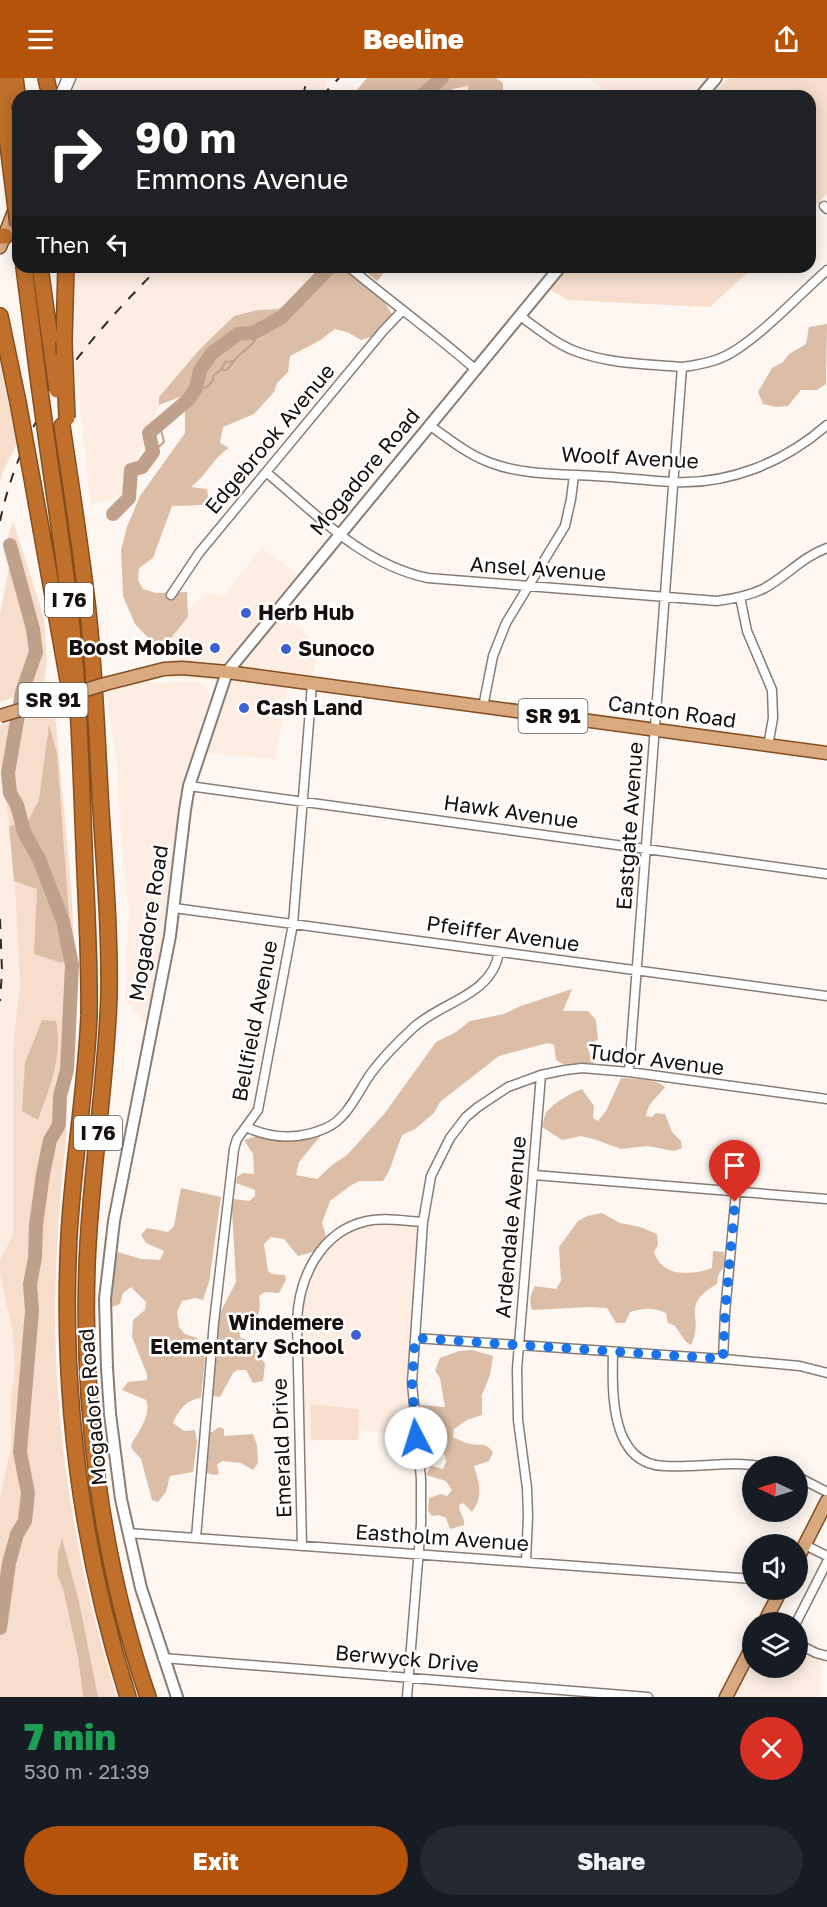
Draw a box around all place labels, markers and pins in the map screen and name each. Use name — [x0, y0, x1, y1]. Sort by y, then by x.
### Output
place label: Herb Hub — [258, 599, 354, 625]
marker: Herb Hub — [239, 606, 253, 620]
place label: Boost Mobile — [68, 634, 203, 660]
place label: Sunoco — [298, 635, 375, 661]
marker: Boost Mobile — [208, 641, 222, 655]
marker: Sunoco — [279, 642, 293, 656]
place label: Cash Land — [256, 694, 363, 720]
marker: Cash Land — [237, 701, 251, 715]
pin — [709, 1140, 760, 1202]
place label: Windemere Elementary School — [150, 1309, 344, 1359]
marker: Windemere Elementary School — [349, 1328, 363, 1342]

